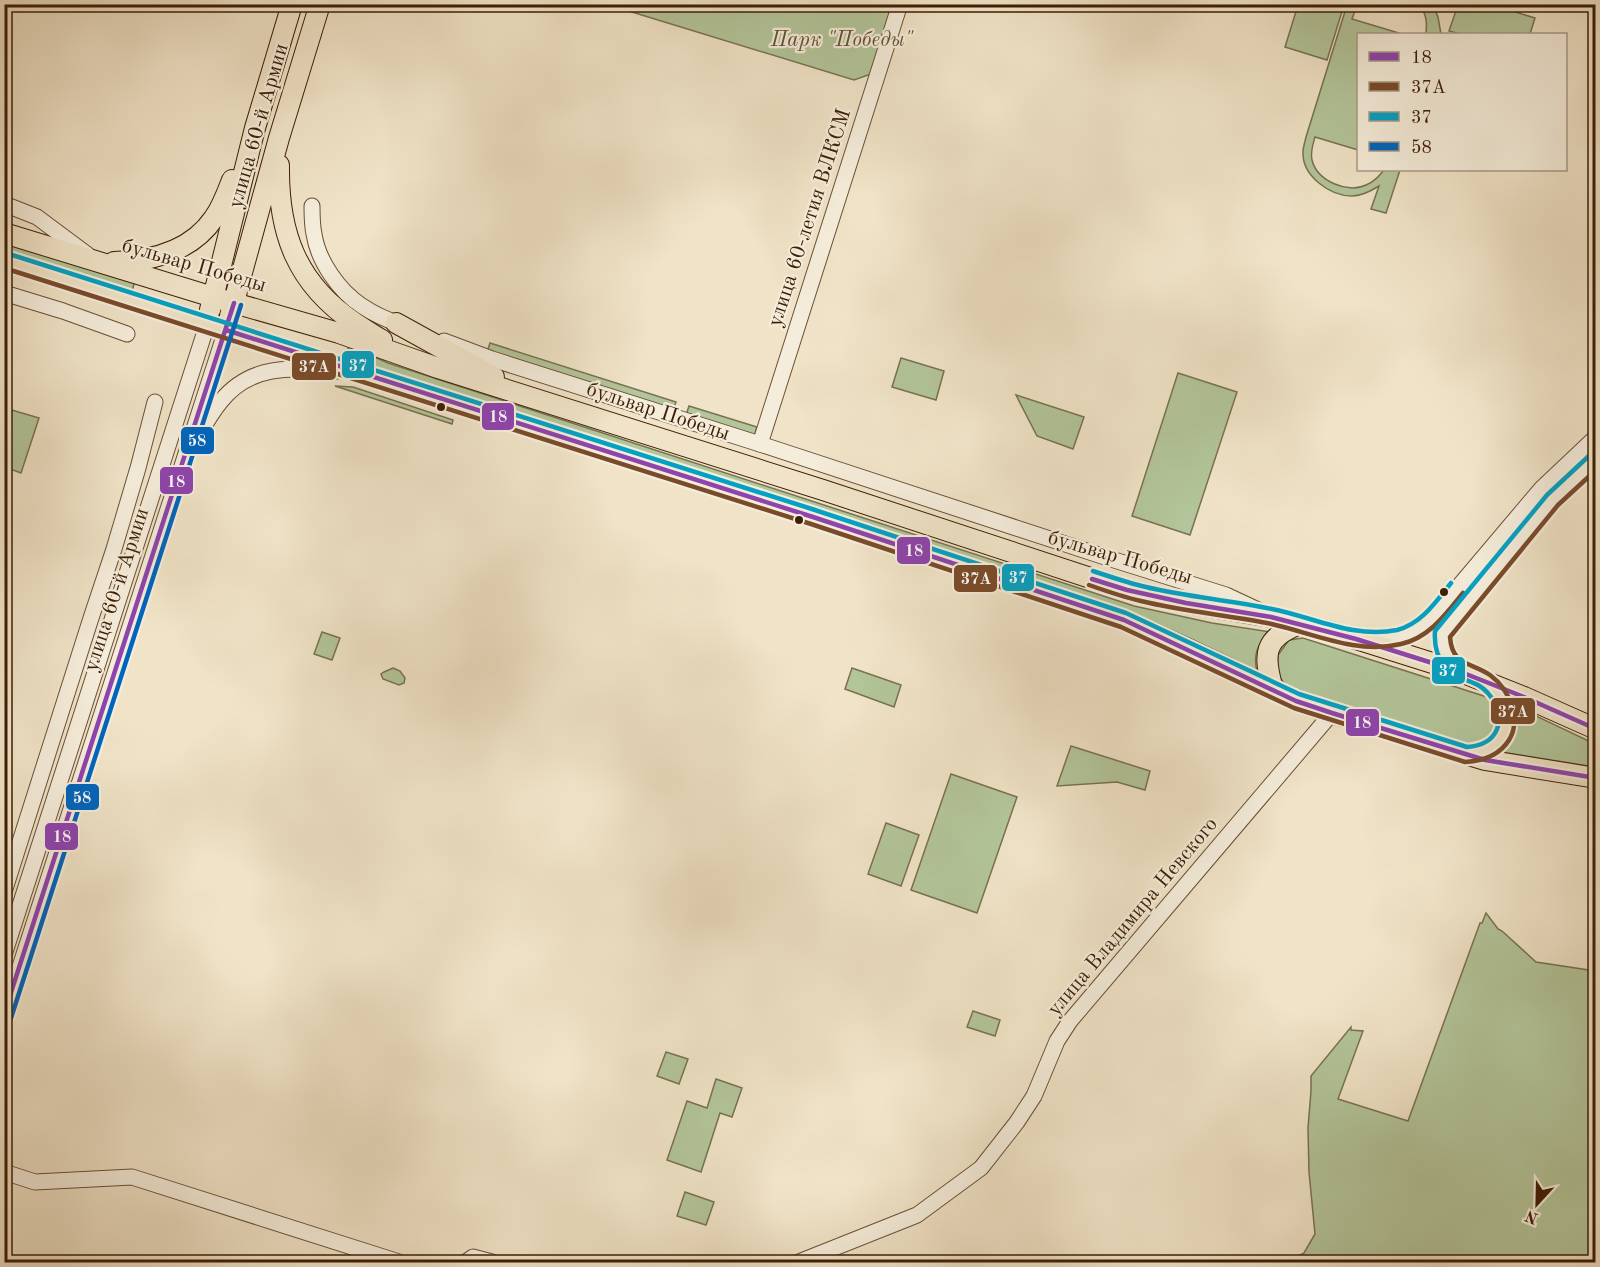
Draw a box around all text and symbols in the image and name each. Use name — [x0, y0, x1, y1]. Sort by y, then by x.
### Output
park label: Парк "Победы" — [770, 30, 914, 51]
legend — [1357, 33, 1567, 171]
street label: улица 60-й Армии — [225, 41, 293, 211]
text: 18 — [1411, 49, 1432, 67]
text: 37А — [1411, 79, 1446, 97]
street label: улица 60-летия ВЛКСМ — [765, 106, 855, 330]
text: 37 — [1411, 109, 1432, 127]
text: 58 — [1411, 139, 1432, 157]
street label: бульвар Победы — [119, 235, 269, 297]
line badge: 37 — [341, 350, 375, 379]
line badge: 37А — [291, 352, 337, 381]
text: 37 — [349, 359, 367, 375]
text: 37А — [299, 360, 329, 376]
street label: бульвар Победы — [584, 379, 732, 445]
unlabelled marker — [435, 401, 447, 413]
line badge: 18 — [481, 402, 515, 431]
text: 18 — [489, 410, 507, 426]
line badge: 58 — [180, 426, 215, 455]
text: 58 — [188, 434, 206, 450]
line badge: 18 — [159, 466, 194, 495]
text: 18 — [167, 475, 185, 491]
street label: улица 60-й Армии — [81, 506, 153, 674]
unlabelled marker — [793, 514, 805, 526]
street label: бульвар Победы — [1045, 527, 1195, 589]
line badge: 18 — [896, 536, 931, 565]
text: 18 — [905, 544, 923, 560]
line badge: 37 — [1001, 563, 1035, 592]
line badge: 37А — [953, 564, 998, 593]
text: 37 — [1009, 571, 1027, 587]
text: 37А — [961, 572, 991, 588]
unlabelled marker — [1438, 586, 1450, 598]
line badge: 37 — [1431, 656, 1466, 685]
text: 37 — [1439, 664, 1457, 680]
line badge: 37А — [1490, 697, 1536, 725]
text: 37А — [1498, 705, 1528, 721]
line badge: 18 — [1345, 708, 1380, 737]
text: 18 — [1353, 716, 1371, 732]
line badge: 58 — [65, 783, 100, 811]
text: 58 — [73, 791, 91, 807]
street label: улица Владимира Невского — [1044, 814, 1222, 1020]
line badge: 18 — [44, 822, 79, 851]
text: 18 — [53, 830, 71, 846]
north arrow — [1507, 1174, 1567, 1234]
text: N — [1523, 1206, 1541, 1226]

